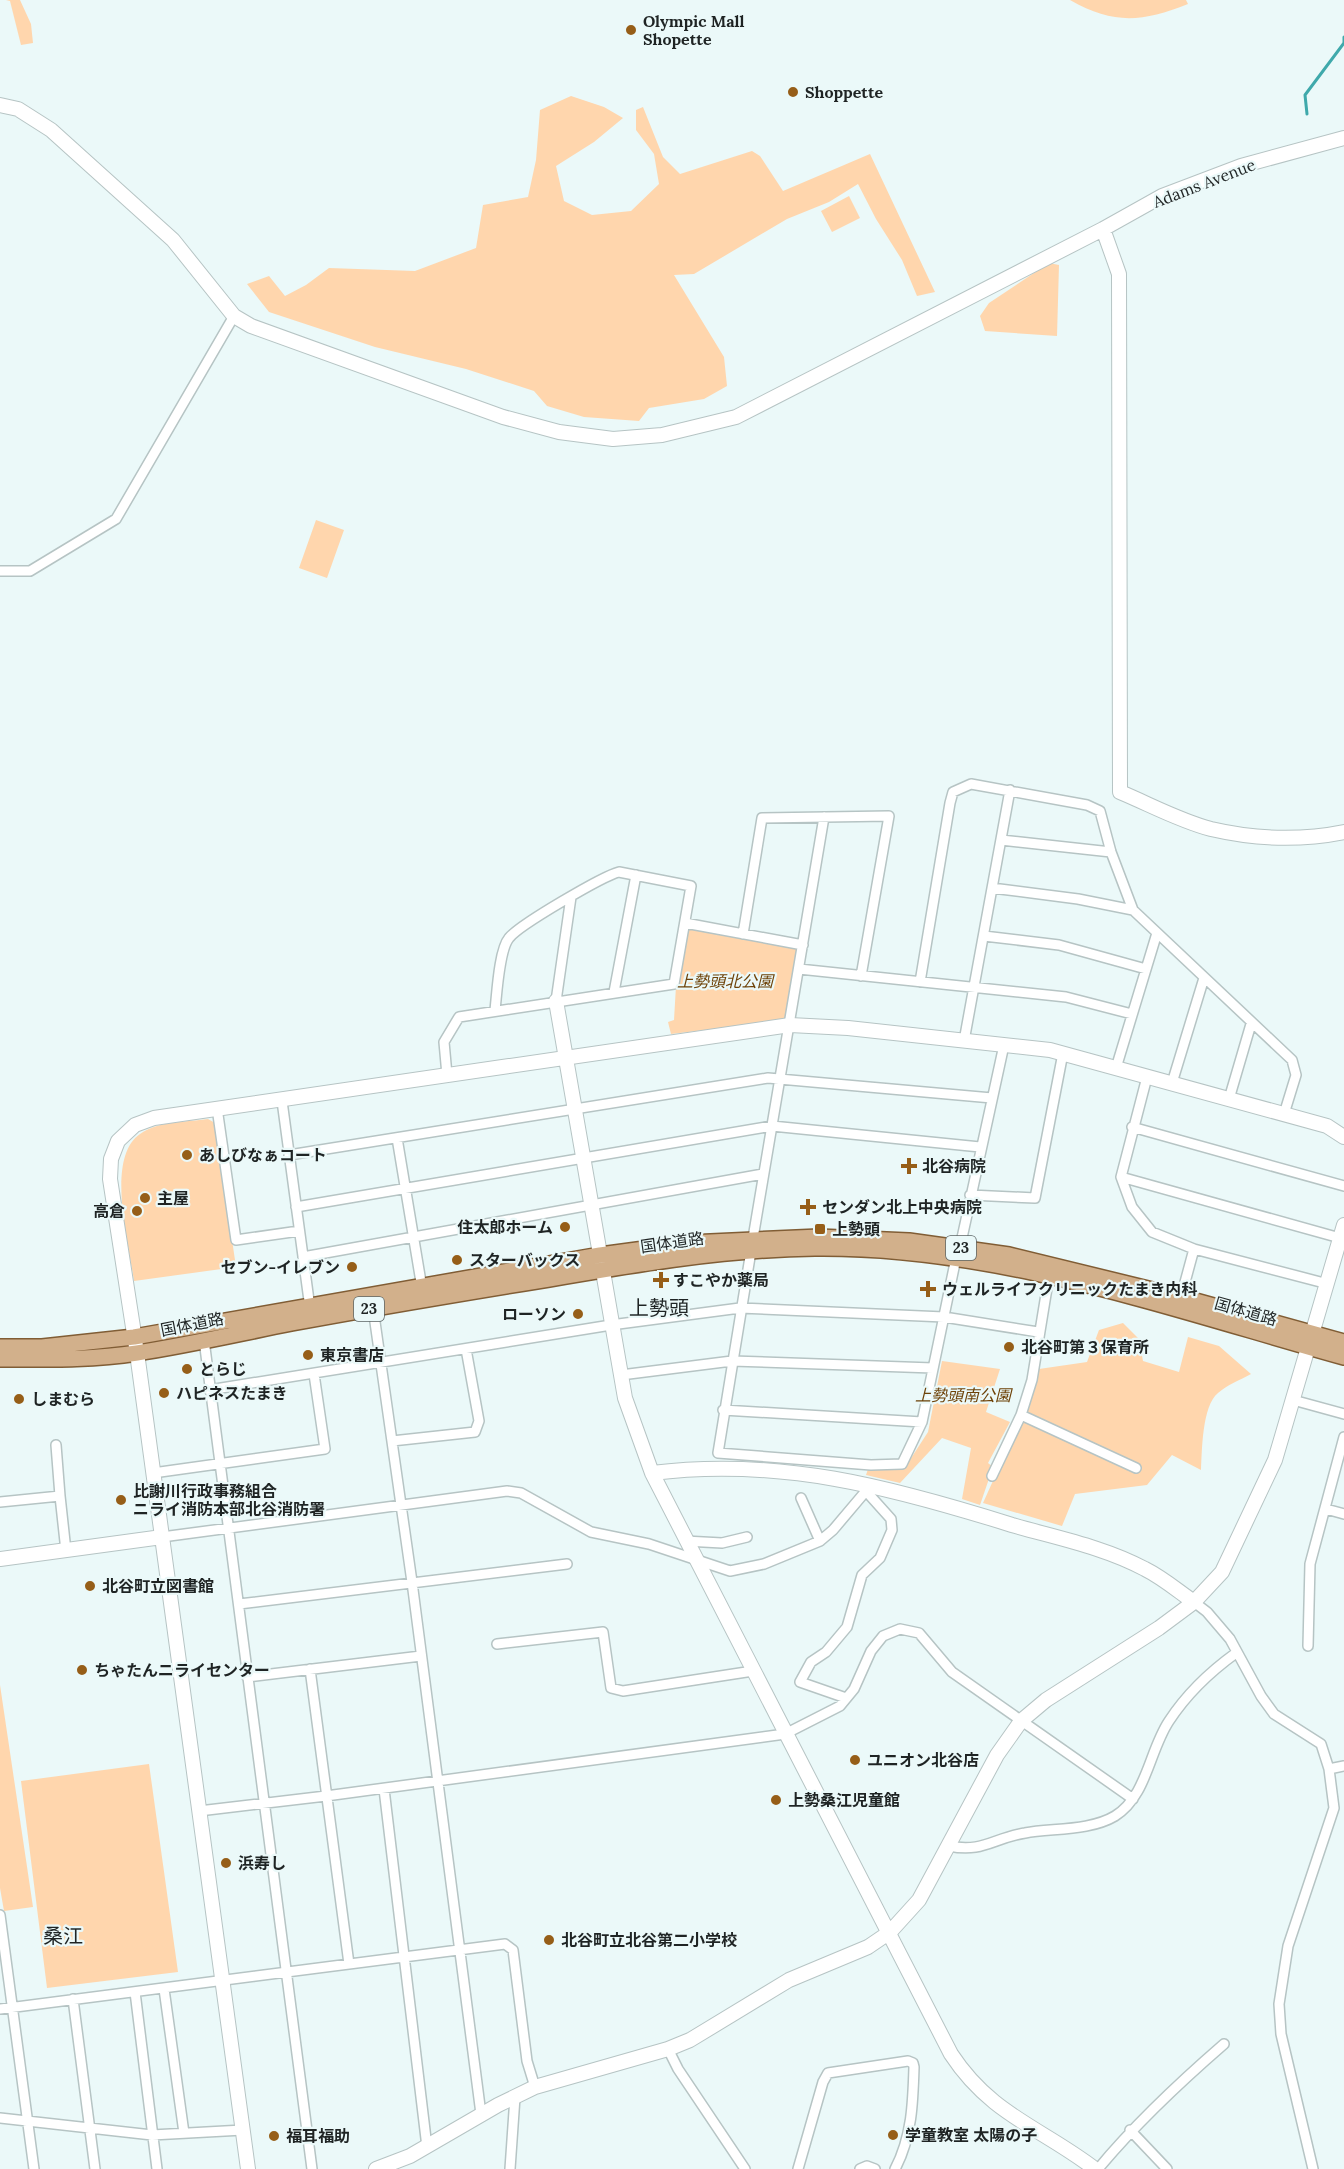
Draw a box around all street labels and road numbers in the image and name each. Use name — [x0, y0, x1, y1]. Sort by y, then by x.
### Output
street label: Adams Avenue — [1149, 154, 1258, 212]
street label: 国体道路 — [639, 1228, 705, 1256]
road number: 23 — [946, 1236, 976, 1260]
street label: 国体道路 — [1212, 1293, 1280, 1329]
road number: 23 — [354, 1297, 384, 1321]
street label: 国体道路 — [159, 1308, 225, 1340]

